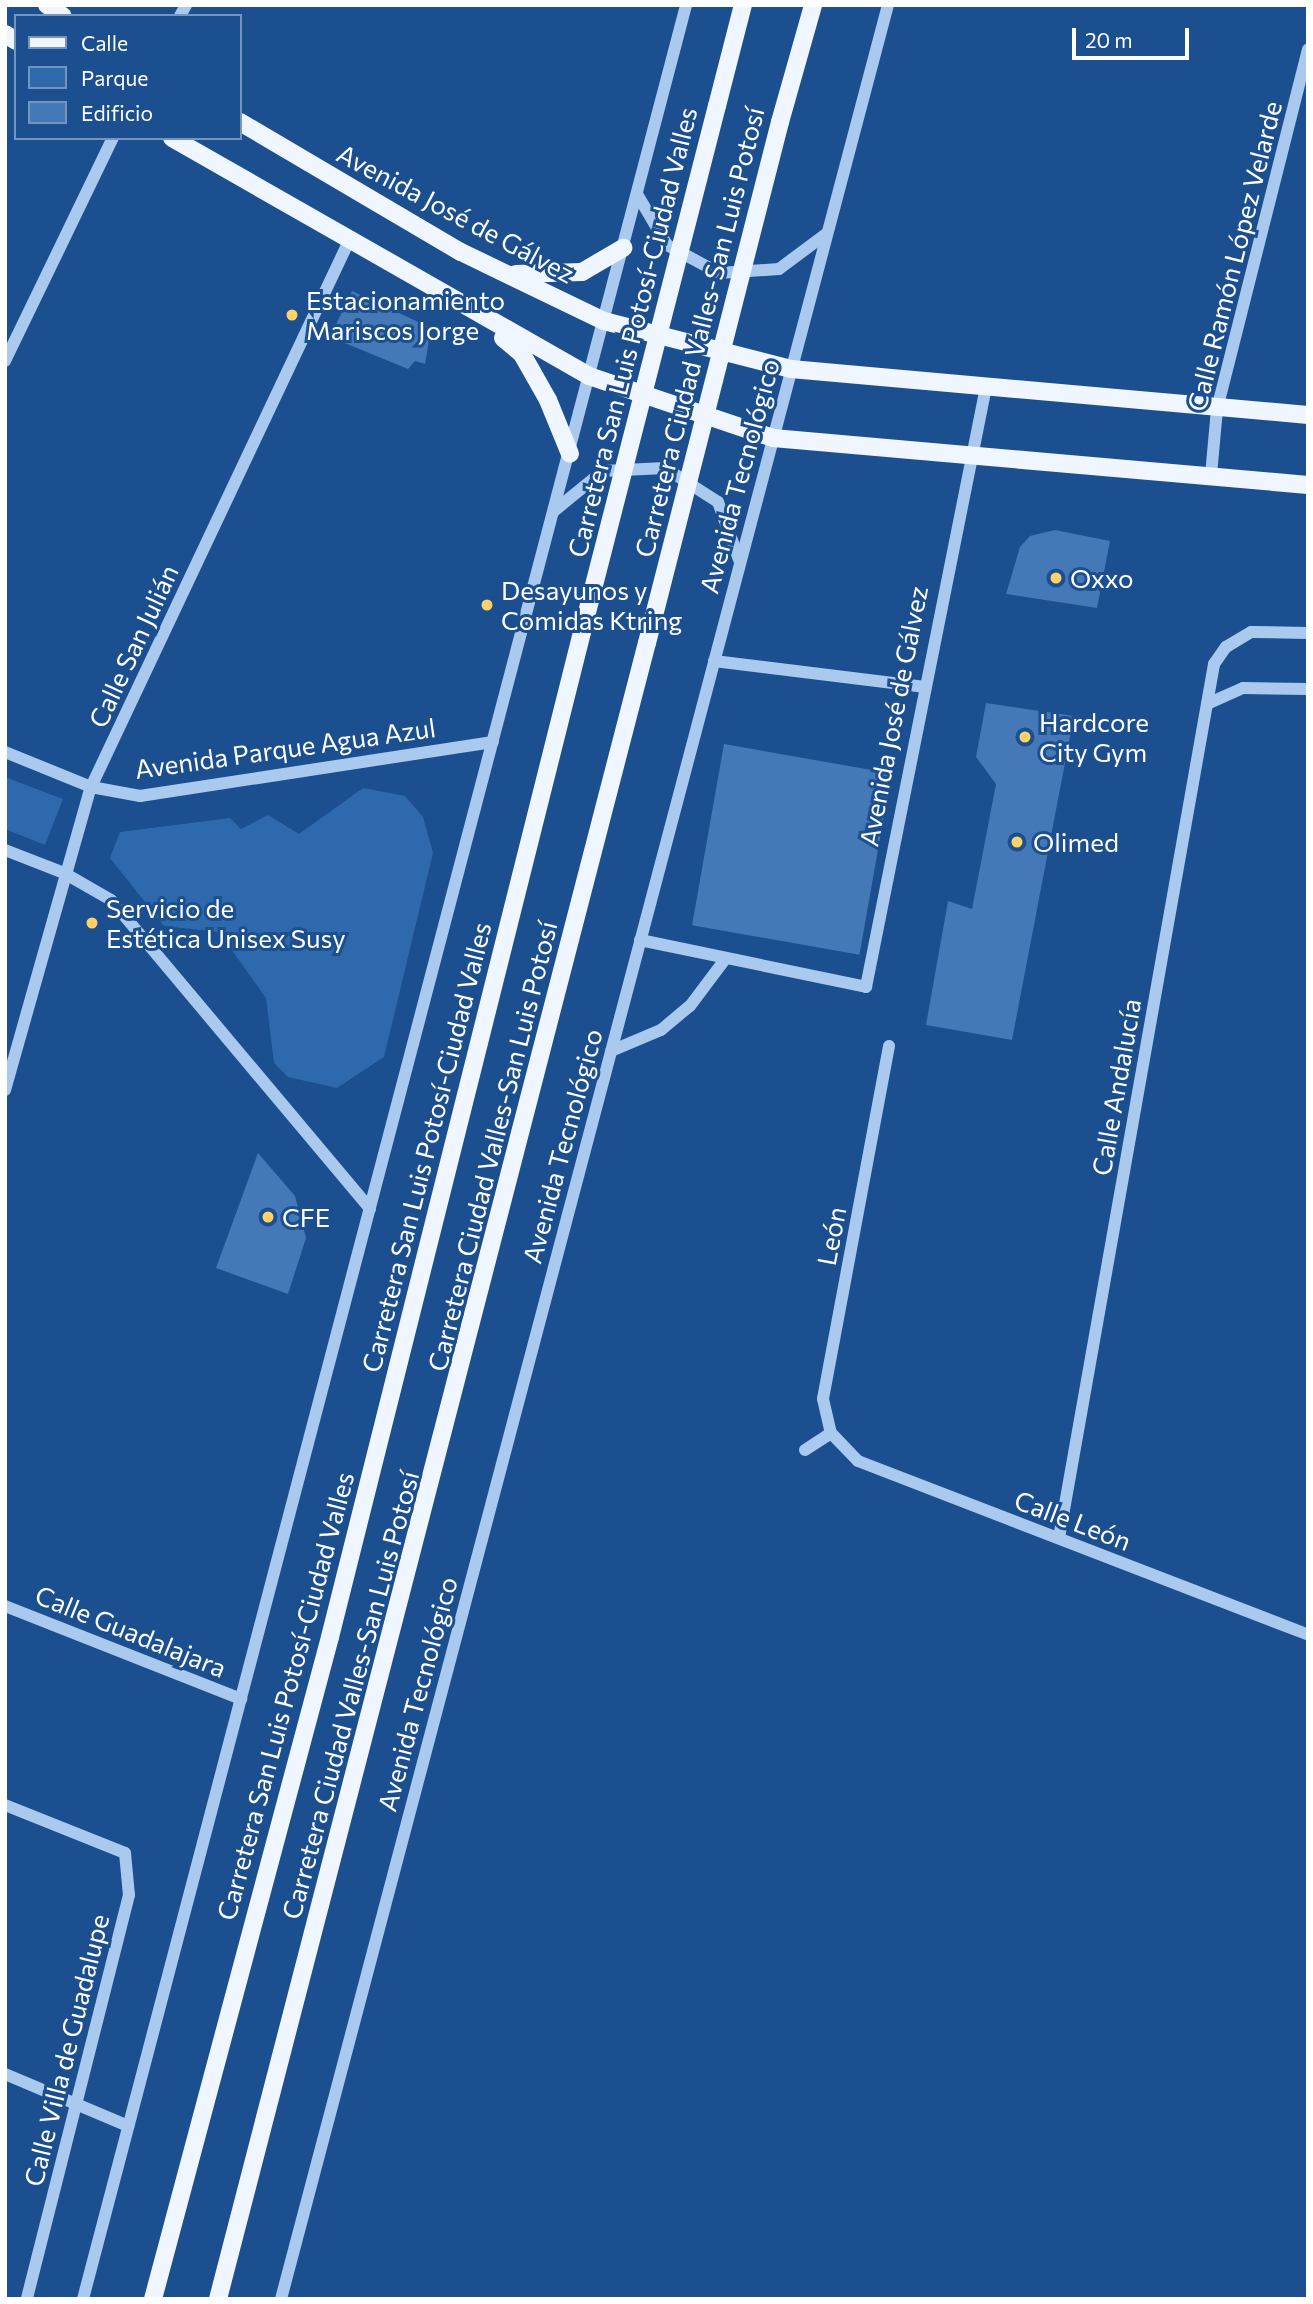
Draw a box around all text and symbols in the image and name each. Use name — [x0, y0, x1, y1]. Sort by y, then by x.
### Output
legend — [14, 14, 242, 140]
scale bar — [1075, 14, 1192, 58]
text: 20 m — [1085, 27, 1133, 52]
text: Calle — [81, 30, 128, 55]
text: Parque — [81, 65, 148, 90]
street label: Calle Ramón López Velarde — [1180, 98, 1288, 414]
text: Edificio — [81, 100, 153, 125]
street label: Carretera San Luis Potosí-Ciudad Valles — [561, 104, 703, 560]
street label: Carretera Ciudad Valles-San Luis Potosí — [628, 104, 770, 560]
street label: Avenida José de Gálvez — [332, 137, 580, 289]
place label: Estacionamiento Mariscos Jorge — [306, 284, 505, 346]
marker: Estacionamiento Mariscos Jorge — [284, 307, 300, 323]
street label: Avenida Tecnológico — [693, 355, 785, 597]
street label: Calle San Julián — [82, 560, 184, 732]
place label: Oxxo — [1070, 562, 1134, 594]
marker: Oxxo — [1048, 570, 1064, 586]
place label: Desayunos y Comidas Ktring — [501, 574, 682, 636]
street label: Avenida José de Gálvez — [852, 583, 934, 849]
marker: Desayunos y Comidas Ktring — [479, 597, 495, 613]
place label: Hardcore City Gym — [1039, 706, 1149, 768]
street label: Avenida Parque Agua Azul — [133, 711, 437, 785]
marker: Hardcore City Gym — [1017, 729, 1033, 745]
place label: Olimed — [1033, 826, 1119, 858]
marker: Olimed — [1007, 832, 1027, 852]
place label: Servicio de Estética Unisex Susy — [106, 892, 346, 954]
marker: Servicio de Estética Unisex Susy — [84, 915, 100, 931]
street label: Carretera Ciudad Valles-San Luis Potosí — [421, 918, 563, 1374]
street label: Carretera San Luis Potosí-Ciudad Valles — [355, 919, 497, 1375]
street label: Calle Andalucía — [1085, 996, 1147, 1178]
street label: Avenida Tecnológico — [516, 1025, 608, 1267]
place label: CFE — [282, 1201, 330, 1233]
street label: León — [810, 1204, 852, 1268]
marker: CFE — [260, 1209, 276, 1225]
street label: Carretera Ciudad Valles-San Luis Potosí — [275, 1468, 425, 1922]
street label: Carretera San Luis Potosí-Ciudad Valles — [210, 1469, 360, 1923]
street label: Calle León — [1010, 1484, 1136, 1556]
street label: Avenida Tecnológico — [371, 1573, 463, 1815]
street label: Calle Guadalajara — [31, 1578, 231, 1684]
street label: Calle Villa de Guadalupe — [17, 1911, 115, 2189]

